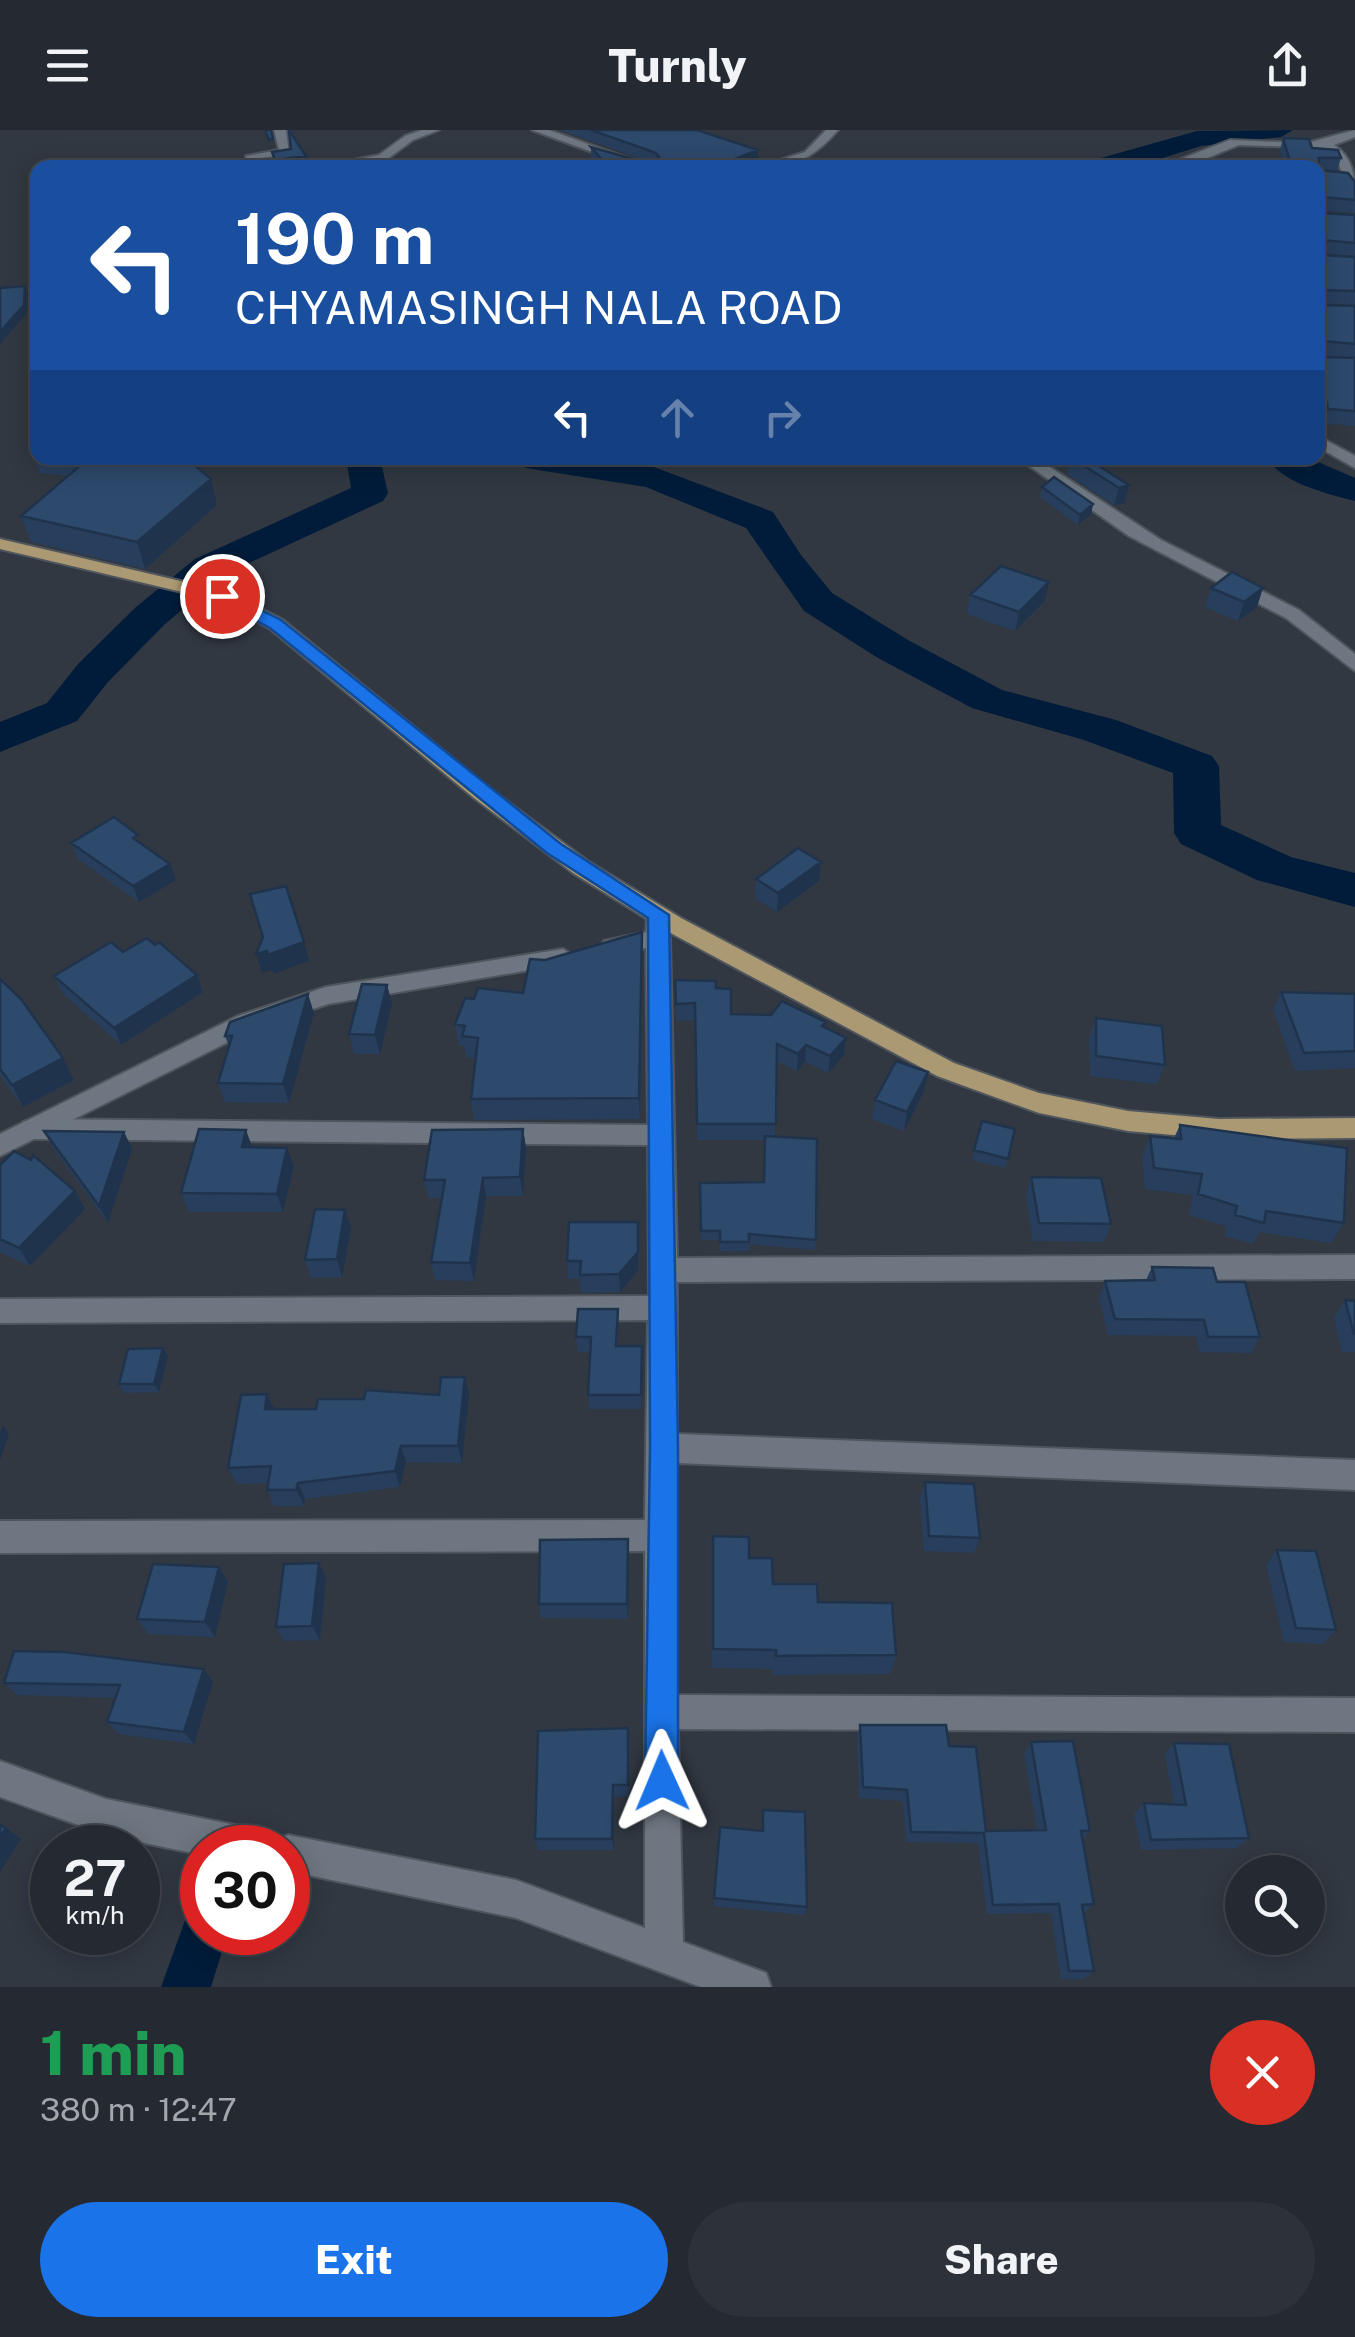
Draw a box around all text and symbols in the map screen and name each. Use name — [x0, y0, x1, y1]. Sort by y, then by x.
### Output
icon: menu — [40, 38, 95, 93]
icon: share — [1260, 38, 1315, 93]
text: Turnly — [608, 39, 747, 92]
text: 190 m — [235, 197, 434, 280]
icon: left — [70, 200, 200, 330]
text: CHYAMASINGH NALA ROAD — [235, 281, 842, 334]
icon: left — [545, 390, 600, 445]
icon: ahead — [650, 390, 705, 445]
icon: right — [755, 390, 810, 445]
pin — [180, 554, 265, 639]
icon: arrive — [195, 569, 250, 624]
position arrow — [610, 1729, 714, 1833]
speed limit sign: 30 — [180, 1825, 310, 1955]
text: 27 — [63, 1848, 127, 1907]
map controls — [1225, 1855, 1325, 1955]
button: search — [1225, 1855, 1325, 1955]
text: km/h — [66, 1900, 124, 1930]
text: 1 min — [40, 2018, 187, 2089]
button: close — [1210, 2020, 1315, 2125]
text: 380 m · 12:47 — [40, 2091, 237, 2128]
button: Exit — [40, 2202, 668, 2317]
button: Share — [688, 2202, 1315, 2317]

